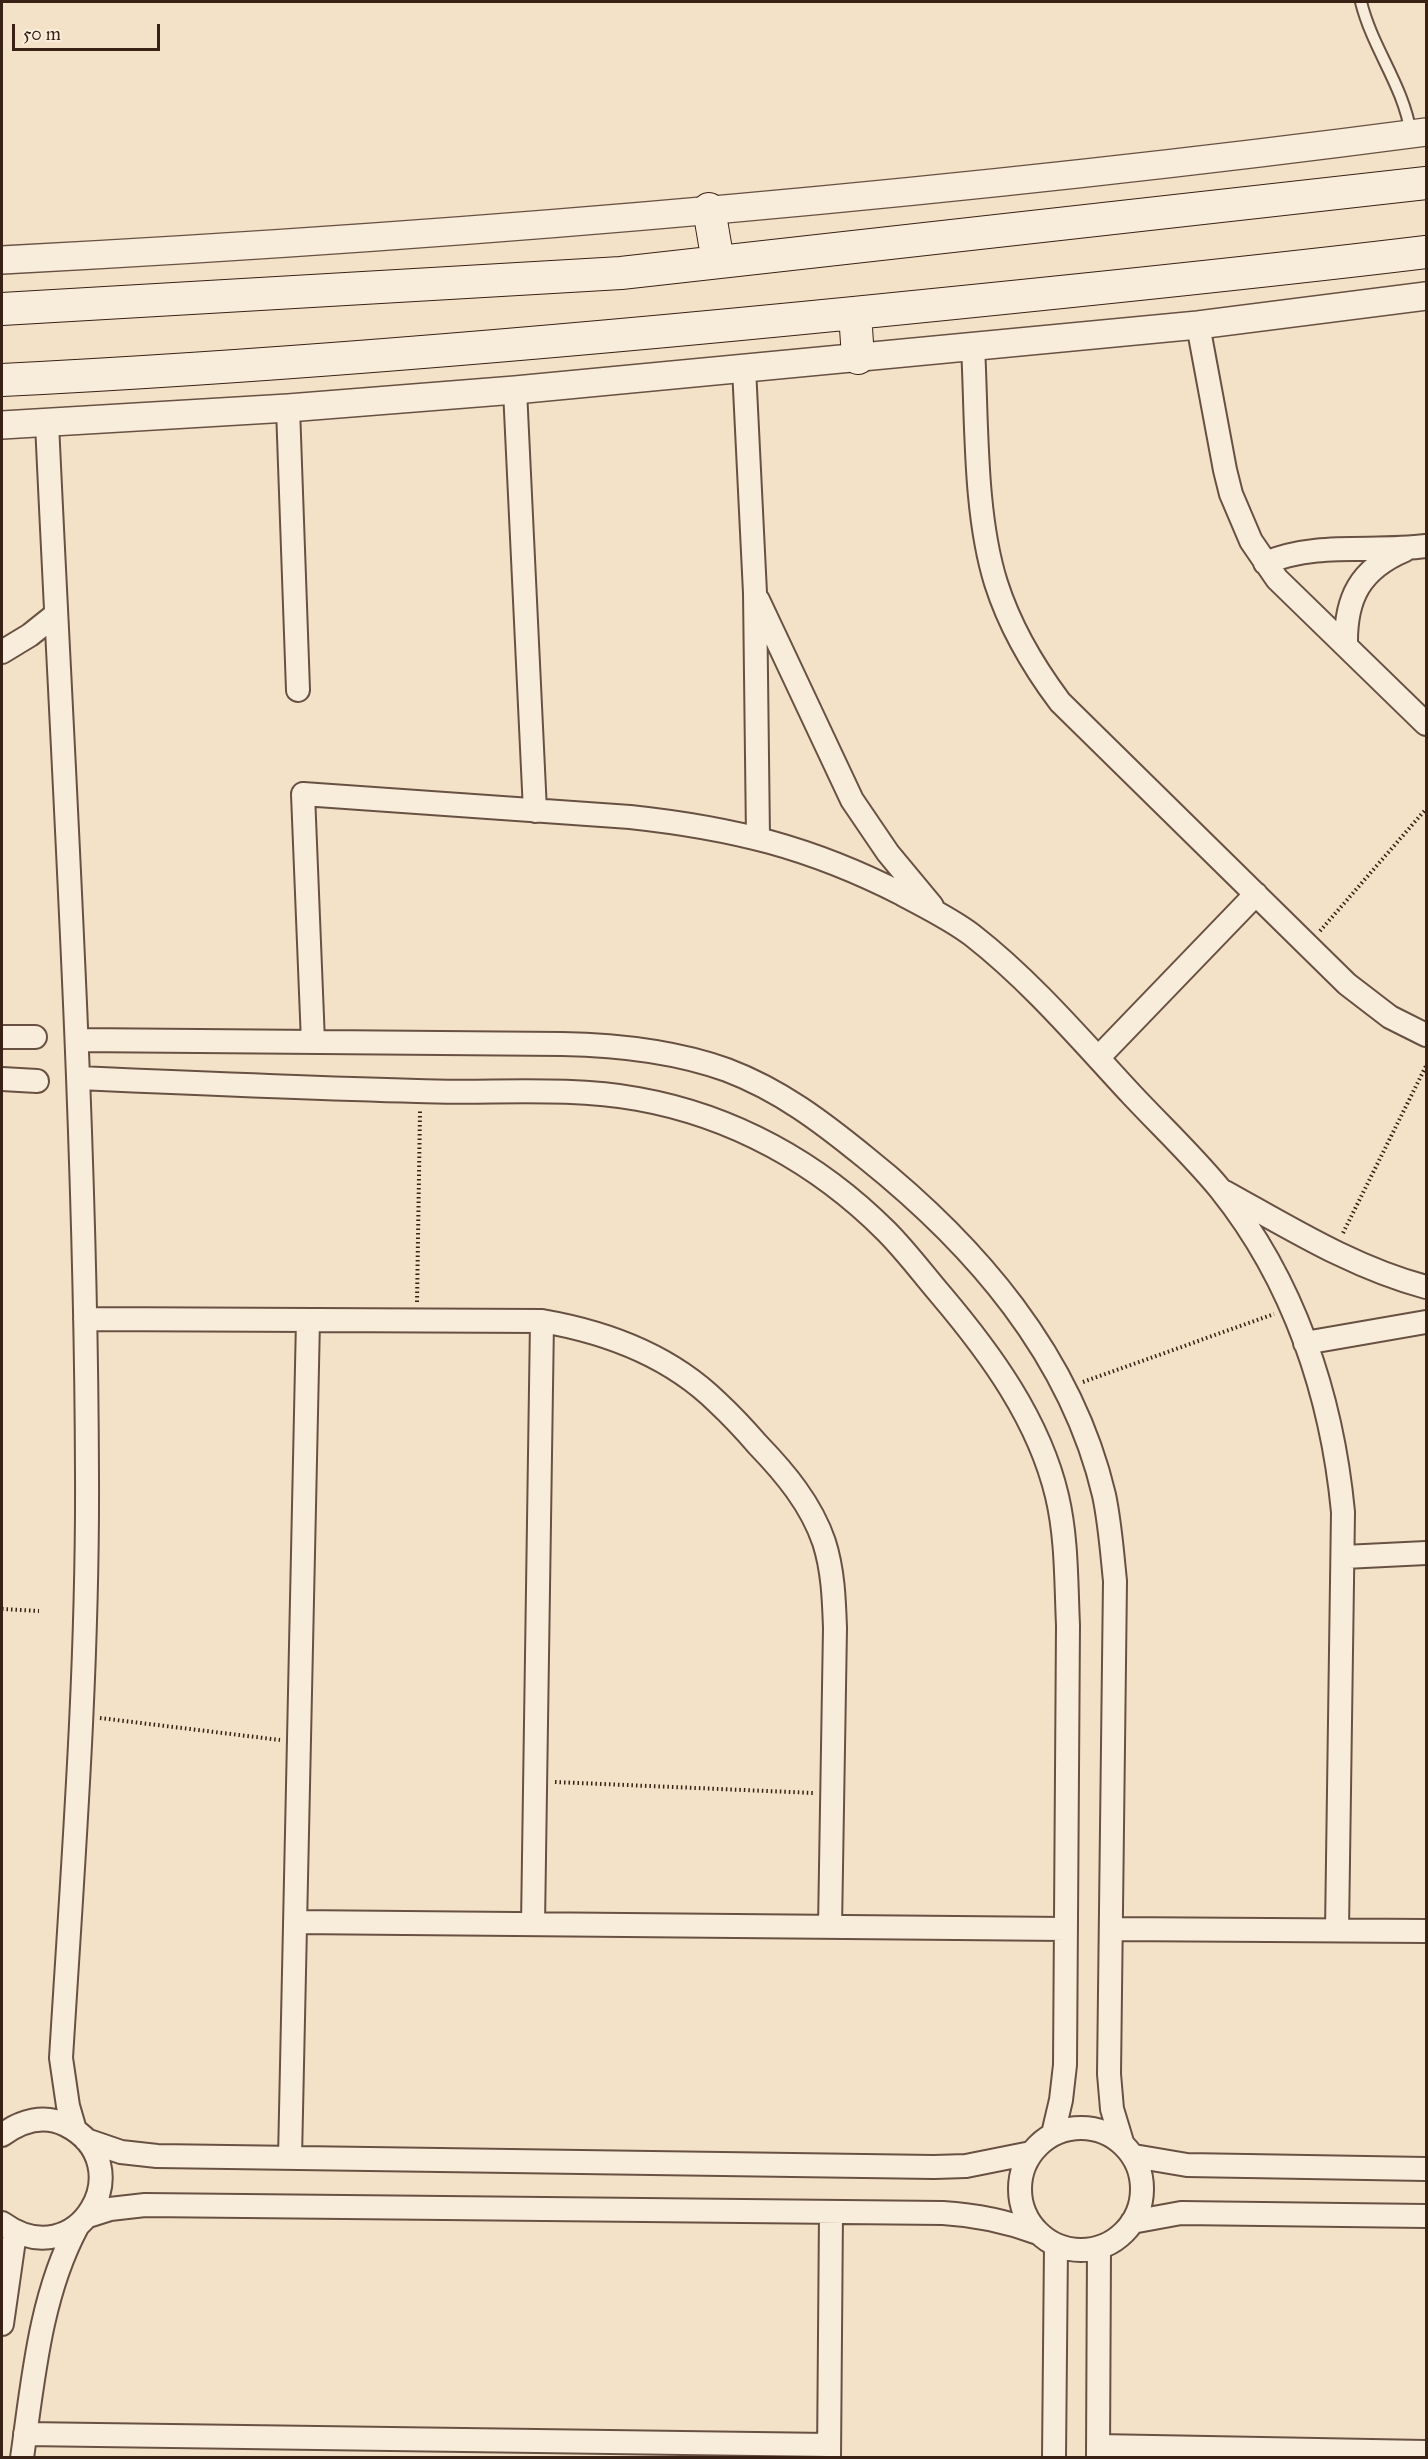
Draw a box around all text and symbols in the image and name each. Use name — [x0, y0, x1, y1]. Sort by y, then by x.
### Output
scale bar — [15, 12, 164, 50]
text: 50 m — [23, 23, 61, 45]

